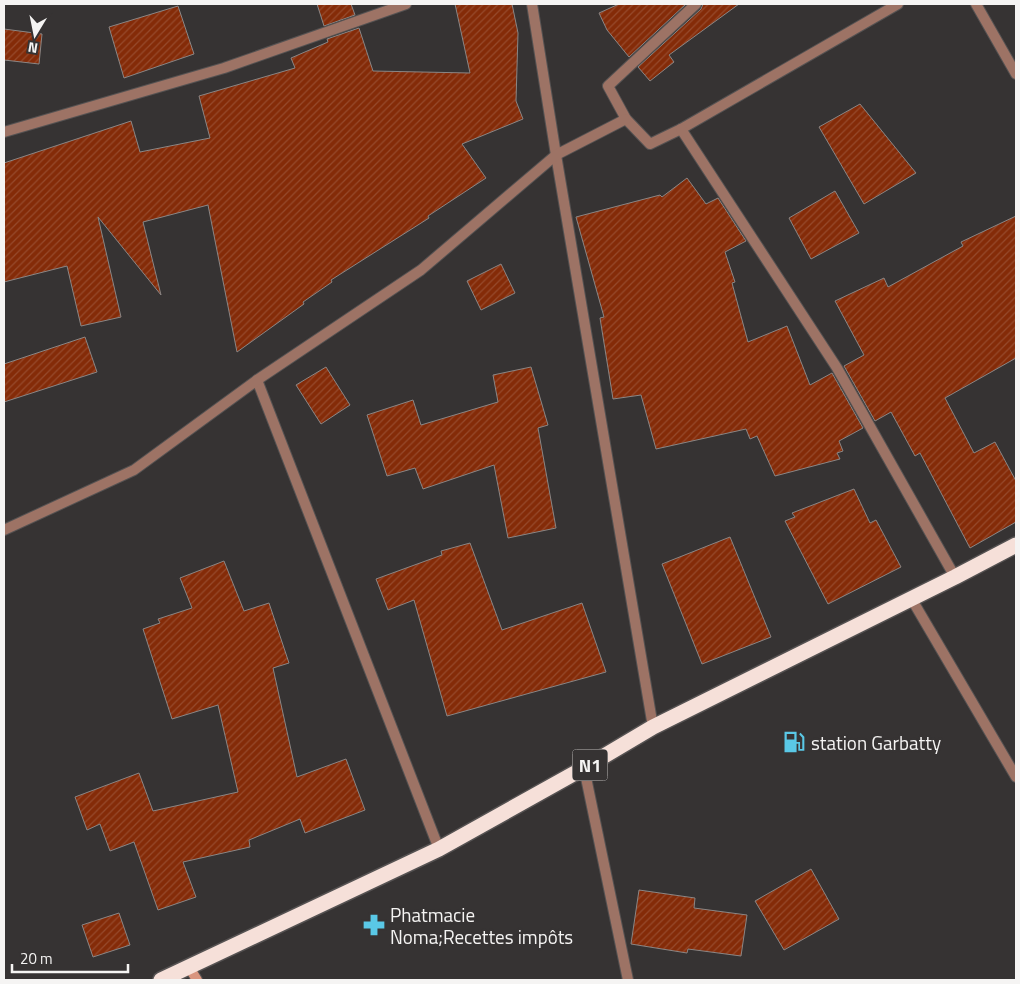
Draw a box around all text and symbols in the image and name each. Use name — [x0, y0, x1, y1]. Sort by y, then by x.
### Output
north arrow — [10, 10, 60, 60]
text: N — [26, 37, 39, 59]
place label: station Garbatty — [811, 728, 941, 757]
fuel station icon: station Garbatty — [781, 729, 807, 755]
road number: N1 — [572, 750, 608, 780]
place label: Phatmacie Noma;Recettes impôts — [390, 900, 573, 951]
pharmacy icon: Phatmacie Noma;Recettes impôts — [361, 912, 387, 938]
scale bar — [12, 942, 129, 974]
text: 20 m — [20, 947, 53, 970]

